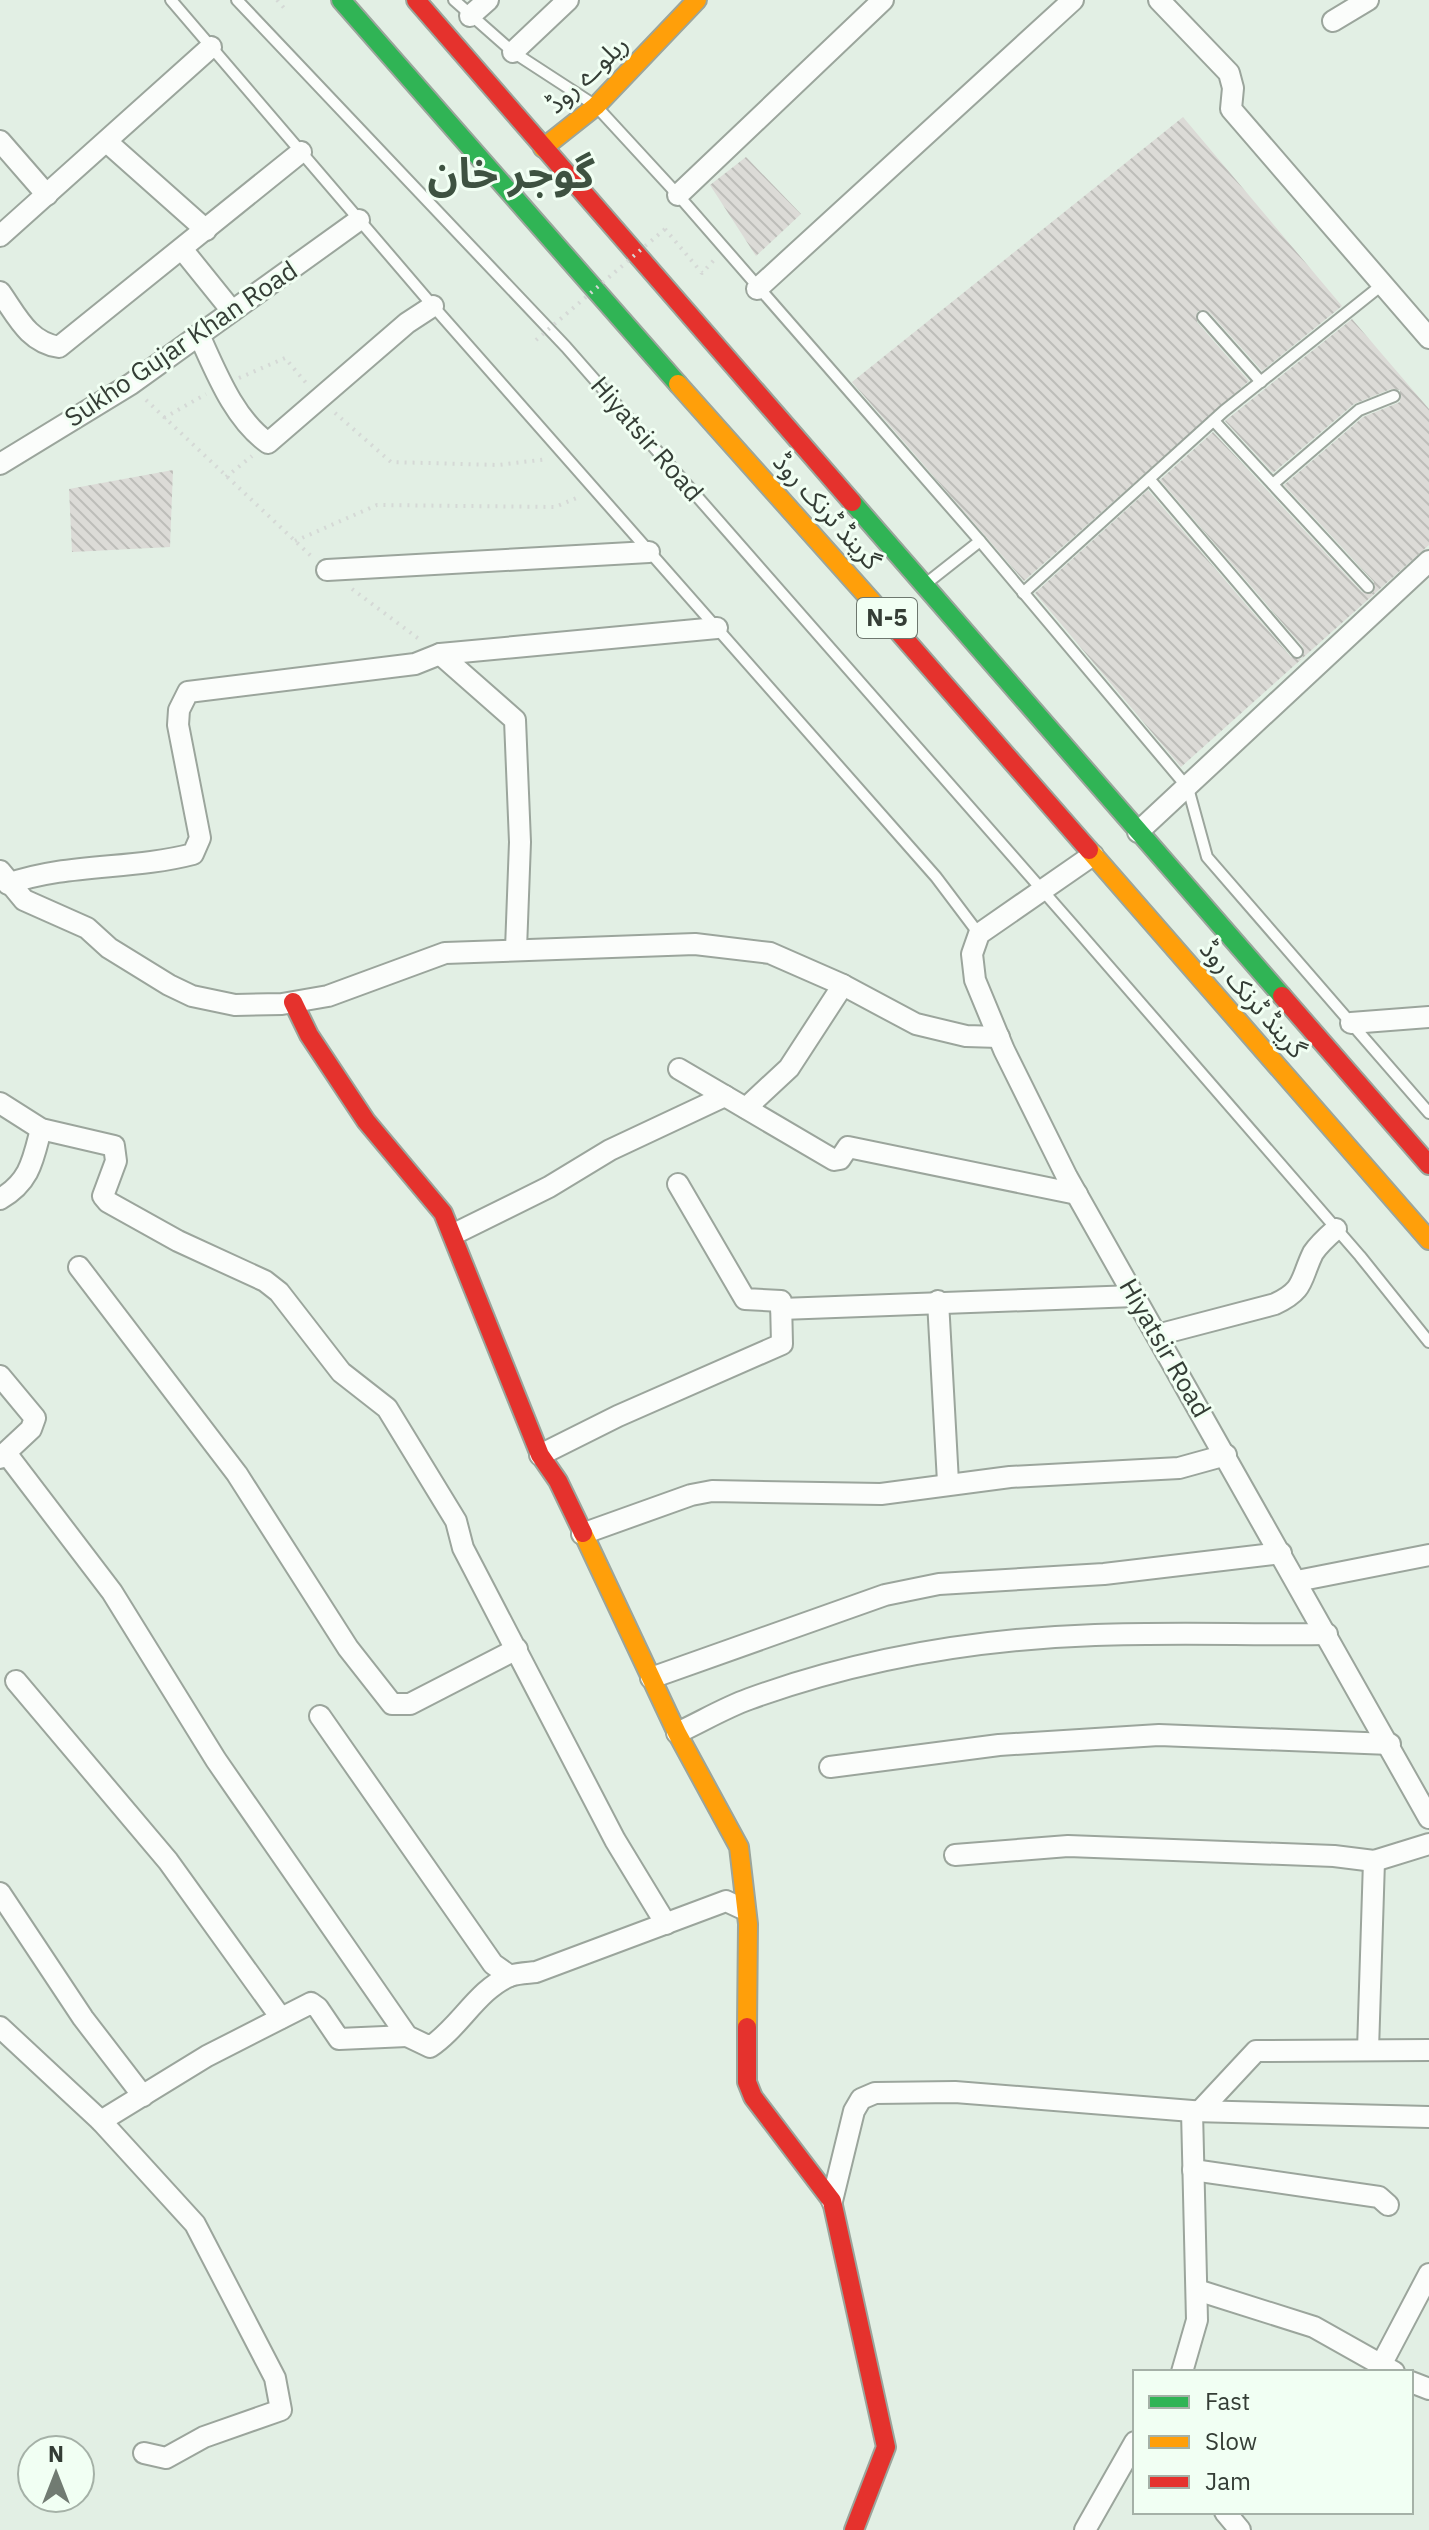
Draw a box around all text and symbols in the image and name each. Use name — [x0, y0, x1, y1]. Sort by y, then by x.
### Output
street label: ریلوے روڈ — [538, 26, 635, 120]
district label: گوجر خان — [427, 145, 596, 200]
street label: Sukho Gujar Khan Road — [57, 253, 303, 434]
street label: Hiyatsir Road — [584, 369, 711, 508]
street label: گرینڈ ٹرنک روڈ — [766, 445, 889, 576]
road number: N-5 — [857, 598, 917, 638]
street label: گرینڈ ٹرنک روڈ — [1193, 932, 1315, 1065]
street label: Hiyatsir Road — [1112, 1272, 1219, 1423]
legend — [1133, 2370, 1413, 2514]
text: Fast — [1205, 2385, 1250, 2417]
text: Slow — [1205, 2425, 1257, 2457]
north arrow — [16, 2434, 96, 2514]
text: N — [48, 2439, 64, 2468]
text: Jam — [1205, 2465, 1251, 2497]

